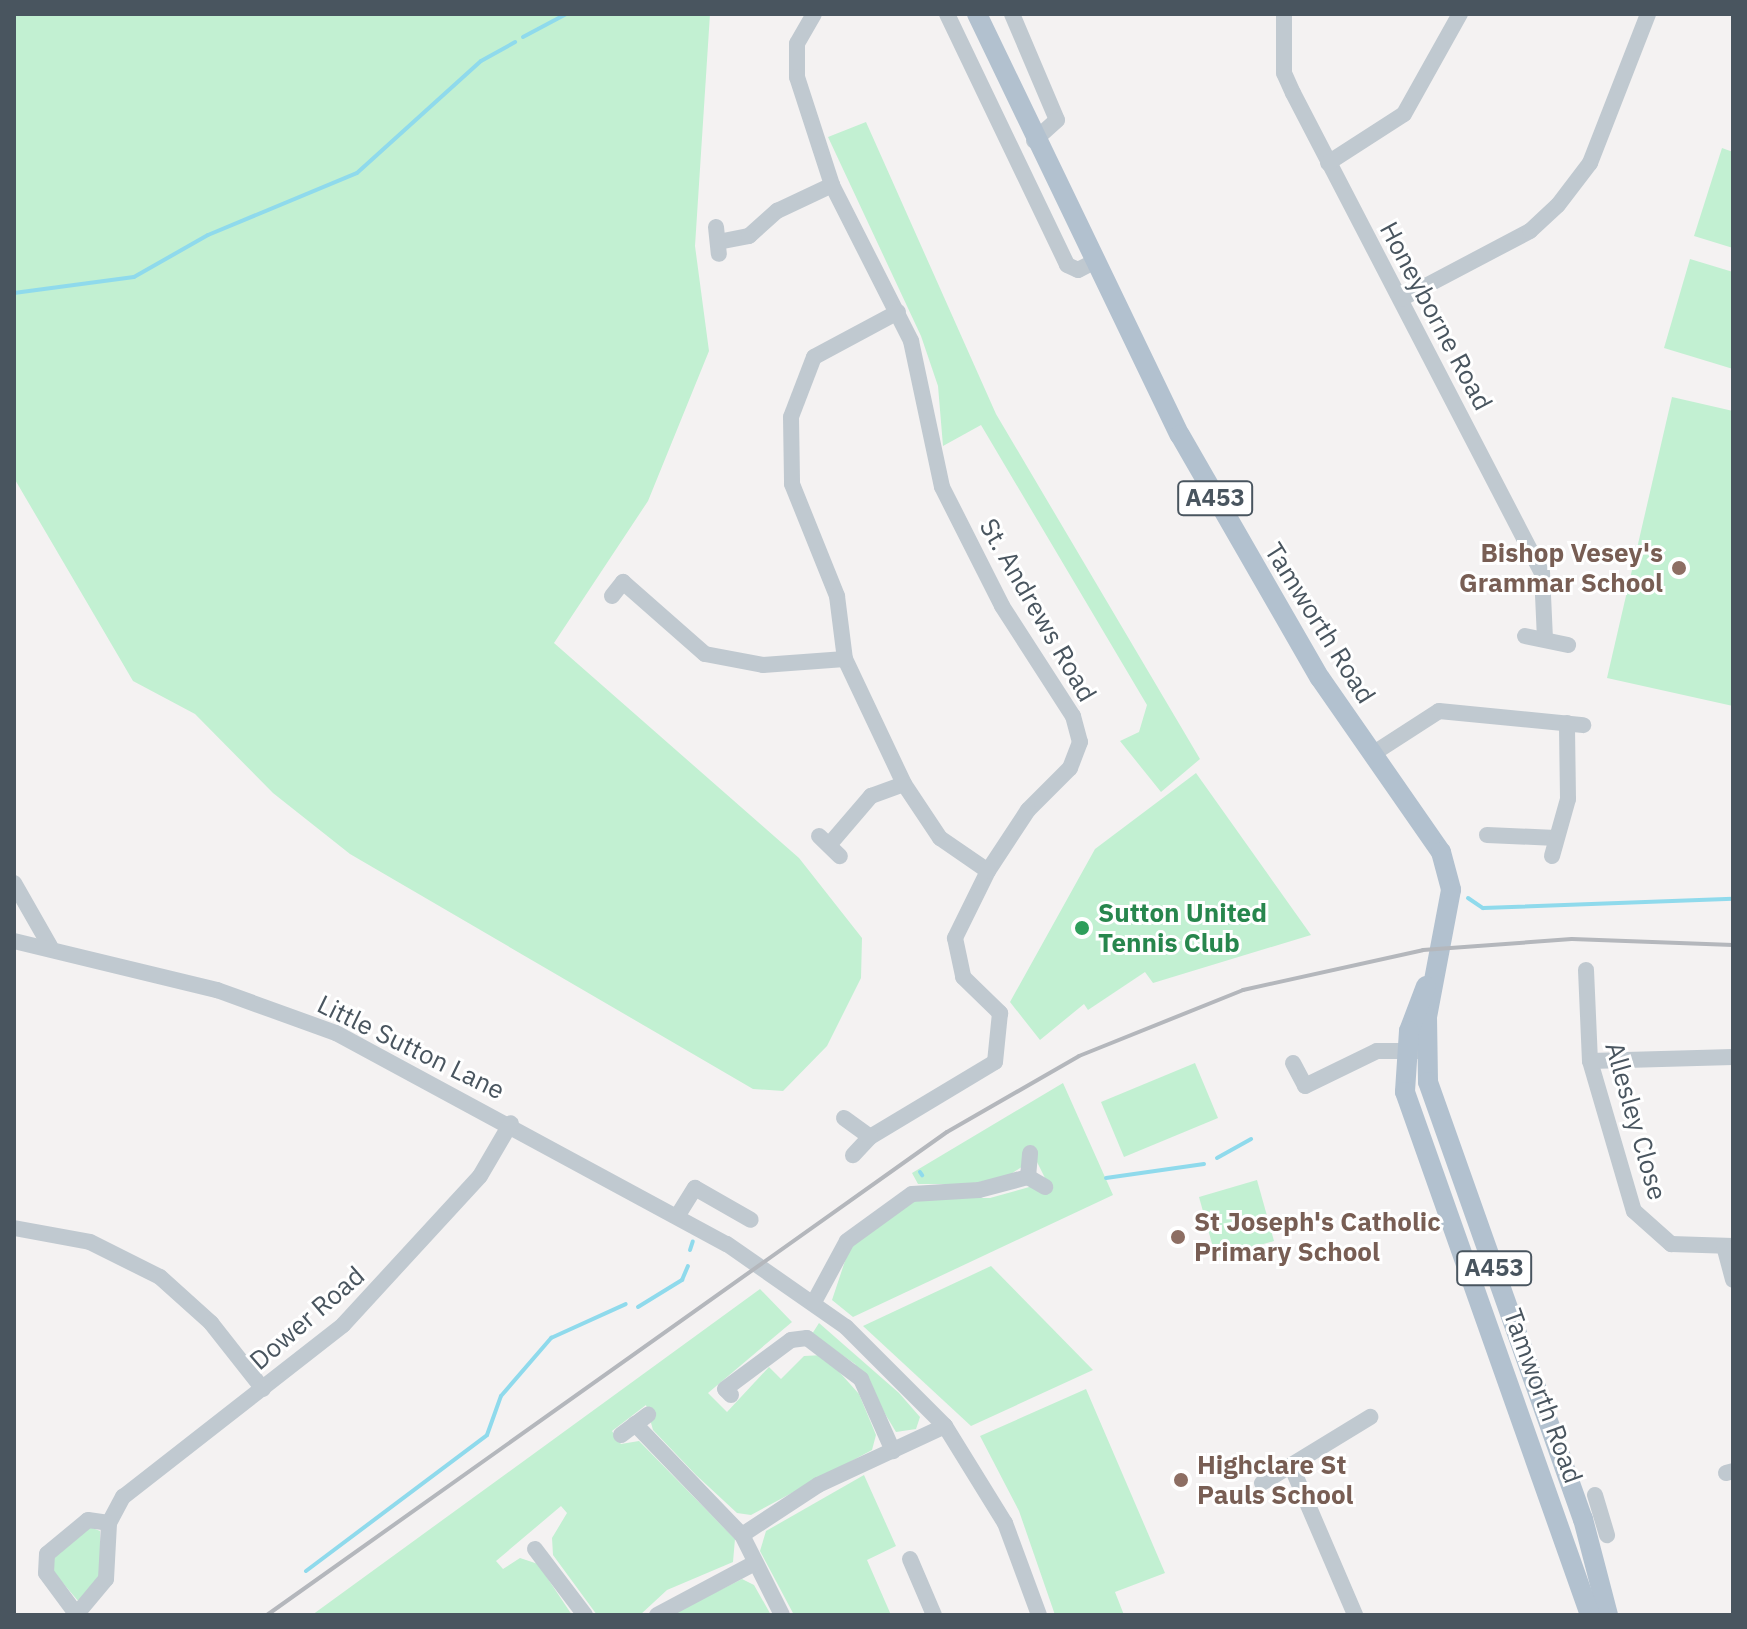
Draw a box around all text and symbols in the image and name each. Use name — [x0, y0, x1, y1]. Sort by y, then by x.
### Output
street label: Honeyborne Road — [1373, 216, 1499, 416]
road number: A453 — [1177, 478, 1253, 518]
street label: St. Andrews Road — [973, 513, 1103, 707]
street label: Tamworth Road — [1258, 537, 1382, 709]
place label: Bishop Vesey's Grammar School — [1459, 537, 1663, 598]
marker: Bishop Vesey's Grammar School — [1670, 559, 1688, 577]
place label: Sutton United Tennis Club — [1098, 897, 1267, 958]
marker: Sutton United Tennis Club — [1073, 919, 1091, 937]
street label: Little Sutton Lane — [312, 988, 510, 1106]
street label: Allesley Close — [1599, 1039, 1673, 1203]
place label: St Joseph's Catholic Primary School — [1194, 1206, 1441, 1268]
marker: St Joseph's Catholic Primary School — [1169, 1228, 1187, 1246]
road number: A453 — [1456, 1248, 1532, 1288]
street label: Dower Road — [243, 1260, 371, 1376]
street label: Tamworth Road — [1497, 1305, 1589, 1487]
place label: Highclare St Pauls School — [1197, 1449, 1353, 1510]
marker: Highclare St Pauls School — [1172, 1471, 1190, 1489]

